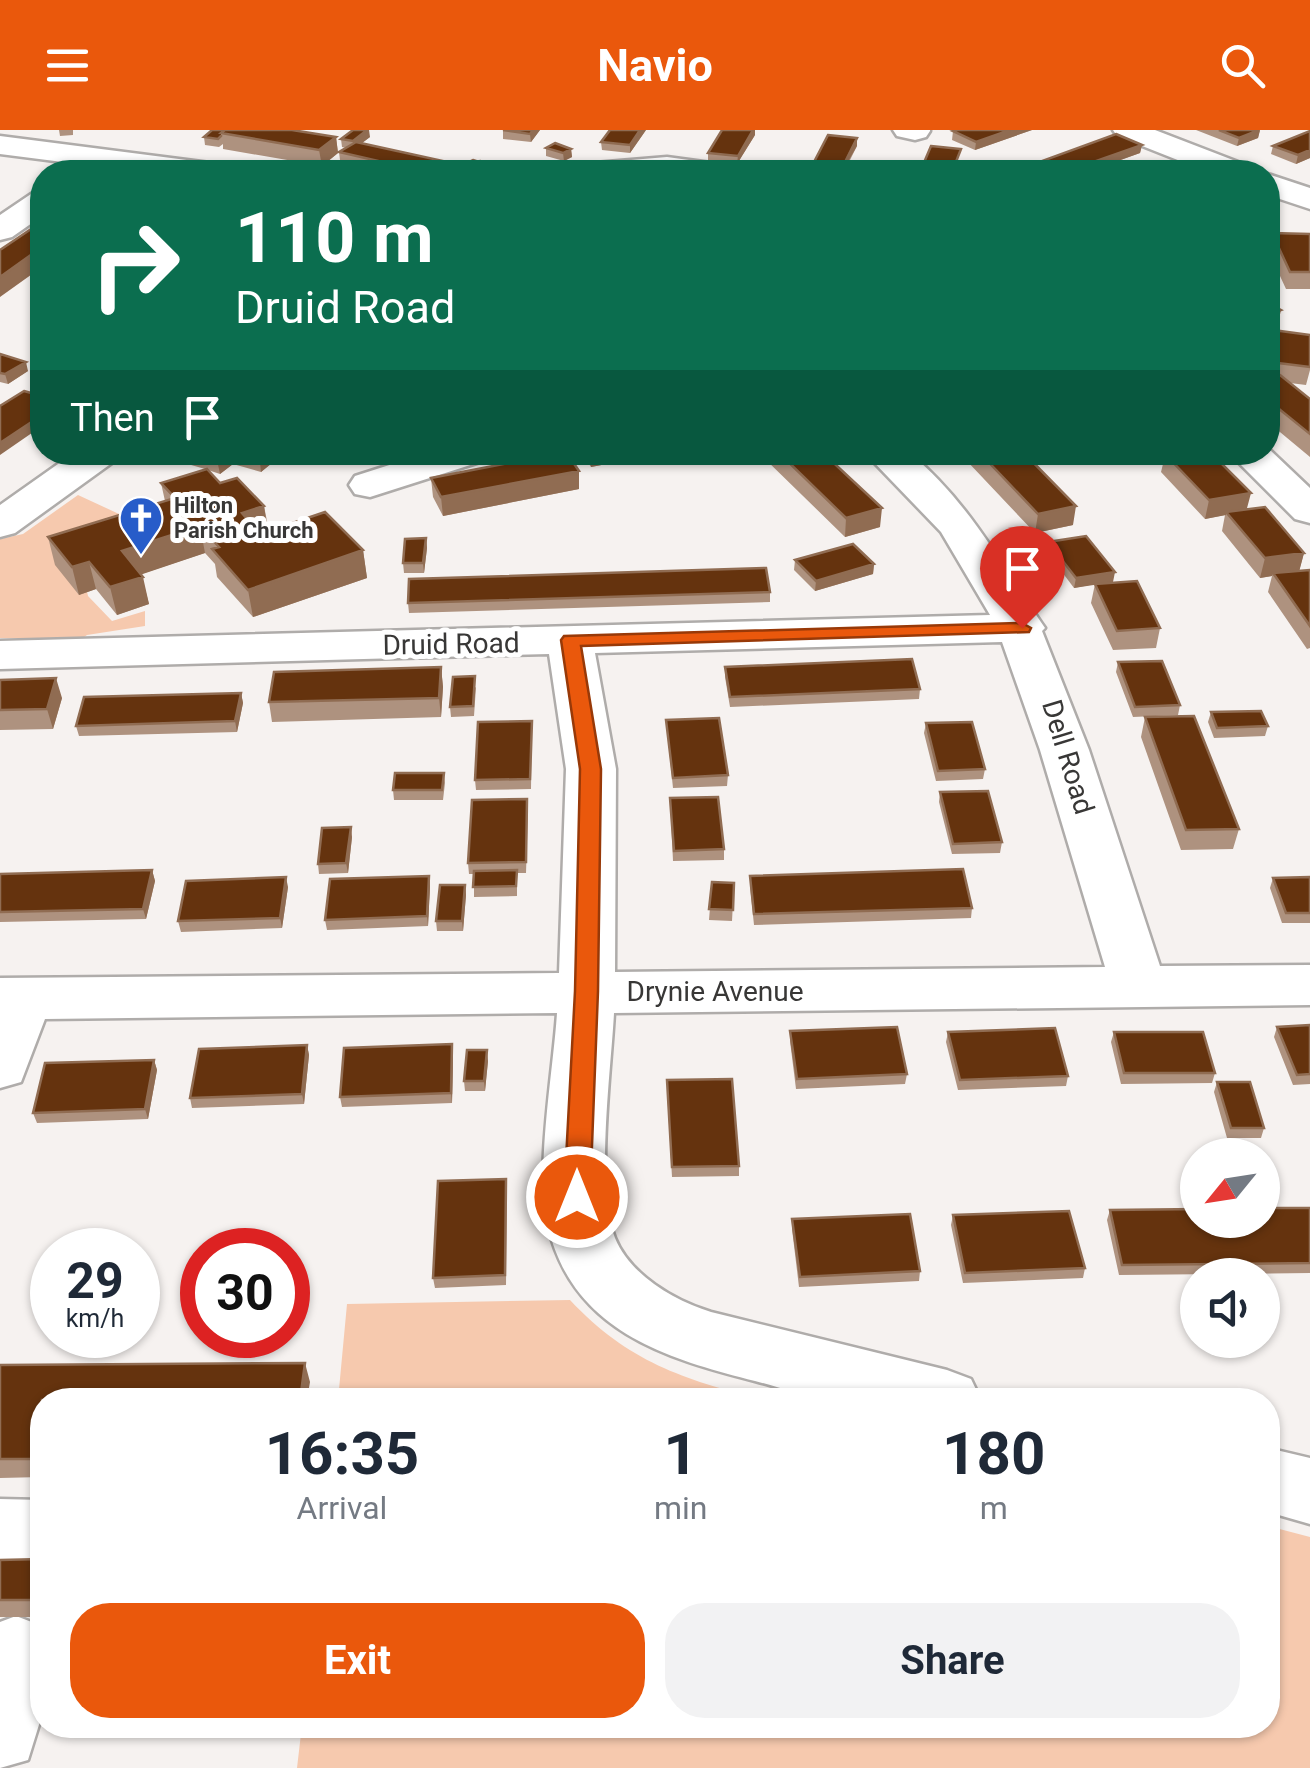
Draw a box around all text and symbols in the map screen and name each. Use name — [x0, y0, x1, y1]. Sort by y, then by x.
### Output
icon: menu — [40, 38, 95, 93]
icon: search — [1215, 38, 1270, 93]
text: Navio — [597, 39, 713, 92]
text: 110 m — [235, 197, 434, 279]
icon: right — [70, 200, 200, 330]
text: Druid Road — [235, 281, 455, 334]
icon: arrive — [175, 390, 230, 445]
text: Then — [70, 396, 155, 440]
place label: Hilton Parish Church — [174, 493, 313, 543]
church icon: Hilton Parish Church — [118, 495, 164, 556]
pin — [980, 526, 1065, 629]
icon: arrive — [995, 541, 1050, 596]
street label: Druid Road — [382, 626, 520, 662]
street label: Dell Road — [1035, 696, 1101, 818]
street label: Drynie Avenue — [627, 975, 803, 1008]
north arrow — [1180, 1138, 1280, 1238]
map controls — [1180, 1138, 1280, 1358]
position arrow — [525, 1145, 629, 1249]
speed limit sign: 30 — [180, 1228, 310, 1358]
text: 29 — [66, 1252, 124, 1310]
button: sound — [1180, 1258, 1280, 1358]
text: km/h — [66, 1304, 124, 1333]
text: 16:35 — [265, 1418, 419, 1489]
text: 1 — [663, 1418, 698, 1489]
text: 180 — [942, 1418, 1045, 1489]
text: Arrival — [297, 1489, 387, 1527]
text: min — [654, 1489, 707, 1527]
text: m — [980, 1489, 1008, 1527]
button: Exit — [70, 1603, 645, 1718]
button: Share — [665, 1603, 1240, 1718]

